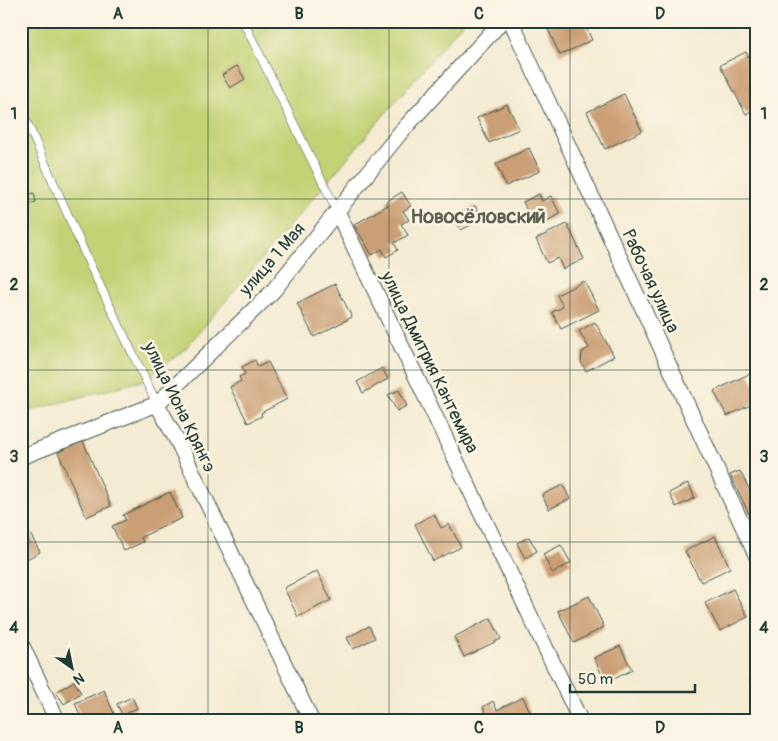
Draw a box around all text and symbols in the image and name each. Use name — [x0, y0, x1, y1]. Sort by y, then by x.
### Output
text: A — [113, 4, 124, 24]
text: B — [294, 4, 304, 24]
text: C — [474, 4, 484, 24]
text: D — [655, 4, 665, 24]
text: 1 — [11, 104, 17, 124]
text: 1 — [761, 104, 767, 124]
district label: Новосёловский — [410, 204, 546, 229]
street label: улица 1 Мая — [234, 218, 310, 301]
street label: Рабочая улица — [617, 226, 685, 337]
street label: улица Дмитрия Кантемира — [375, 267, 484, 457]
text: 2 — [10, 275, 19, 295]
text: 2 — [760, 275, 769, 295]
street label: улица Иона Крянгэ — [138, 337, 221, 476]
text: 3 — [10, 447, 19, 467]
text: 3 — [760, 447, 769, 467]
text: 4 — [9, 618, 19, 638]
text: 4 — [759, 618, 769, 638]
north arrow — [48, 644, 98, 694]
scale bar — [570, 661, 696, 693]
text: N — [70, 669, 87, 688]
text: 50 m — [578, 670, 613, 689]
text: A — [113, 718, 124, 738]
text: B — [294, 718, 304, 738]
text: C — [474, 718, 484, 738]
text: D — [655, 718, 665, 738]

